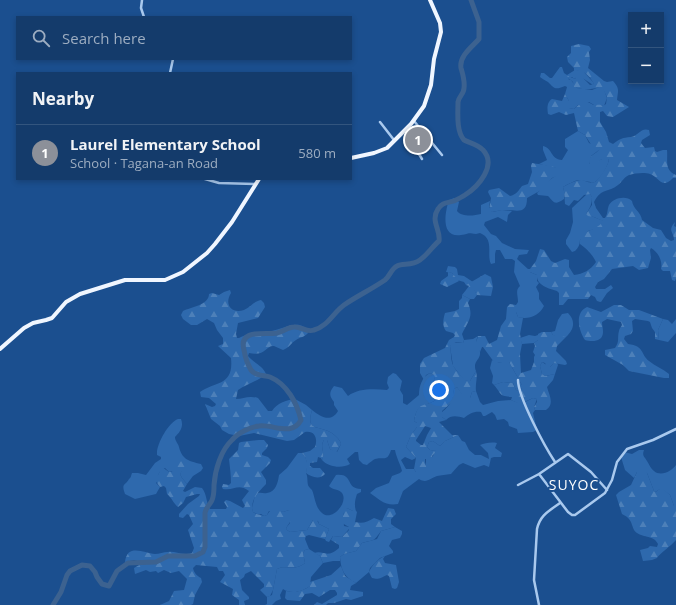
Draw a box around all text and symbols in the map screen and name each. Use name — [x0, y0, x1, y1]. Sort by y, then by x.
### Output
map controls — [628, 12, 664, 84]
button: + — [628, 12, 664, 48]
search box — [16, 16, 352, 60]
icon: search — [30, 27, 52, 49]
text: Search here — [62, 28, 146, 48]
button: − — [628, 48, 664, 84]
text: Nearby — [32, 87, 94, 110]
pin: 1 — [405, 125, 431, 155]
text: Laurel Elementary School — [70, 134, 261, 154]
text: 1 — [41, 144, 49, 162]
text: 580 m — [298, 144, 336, 162]
text: School · Tagana-an Road — [70, 154, 218, 172]
your location — [429, 380, 449, 400]
district label: SUYOC — [549, 475, 599, 494]

